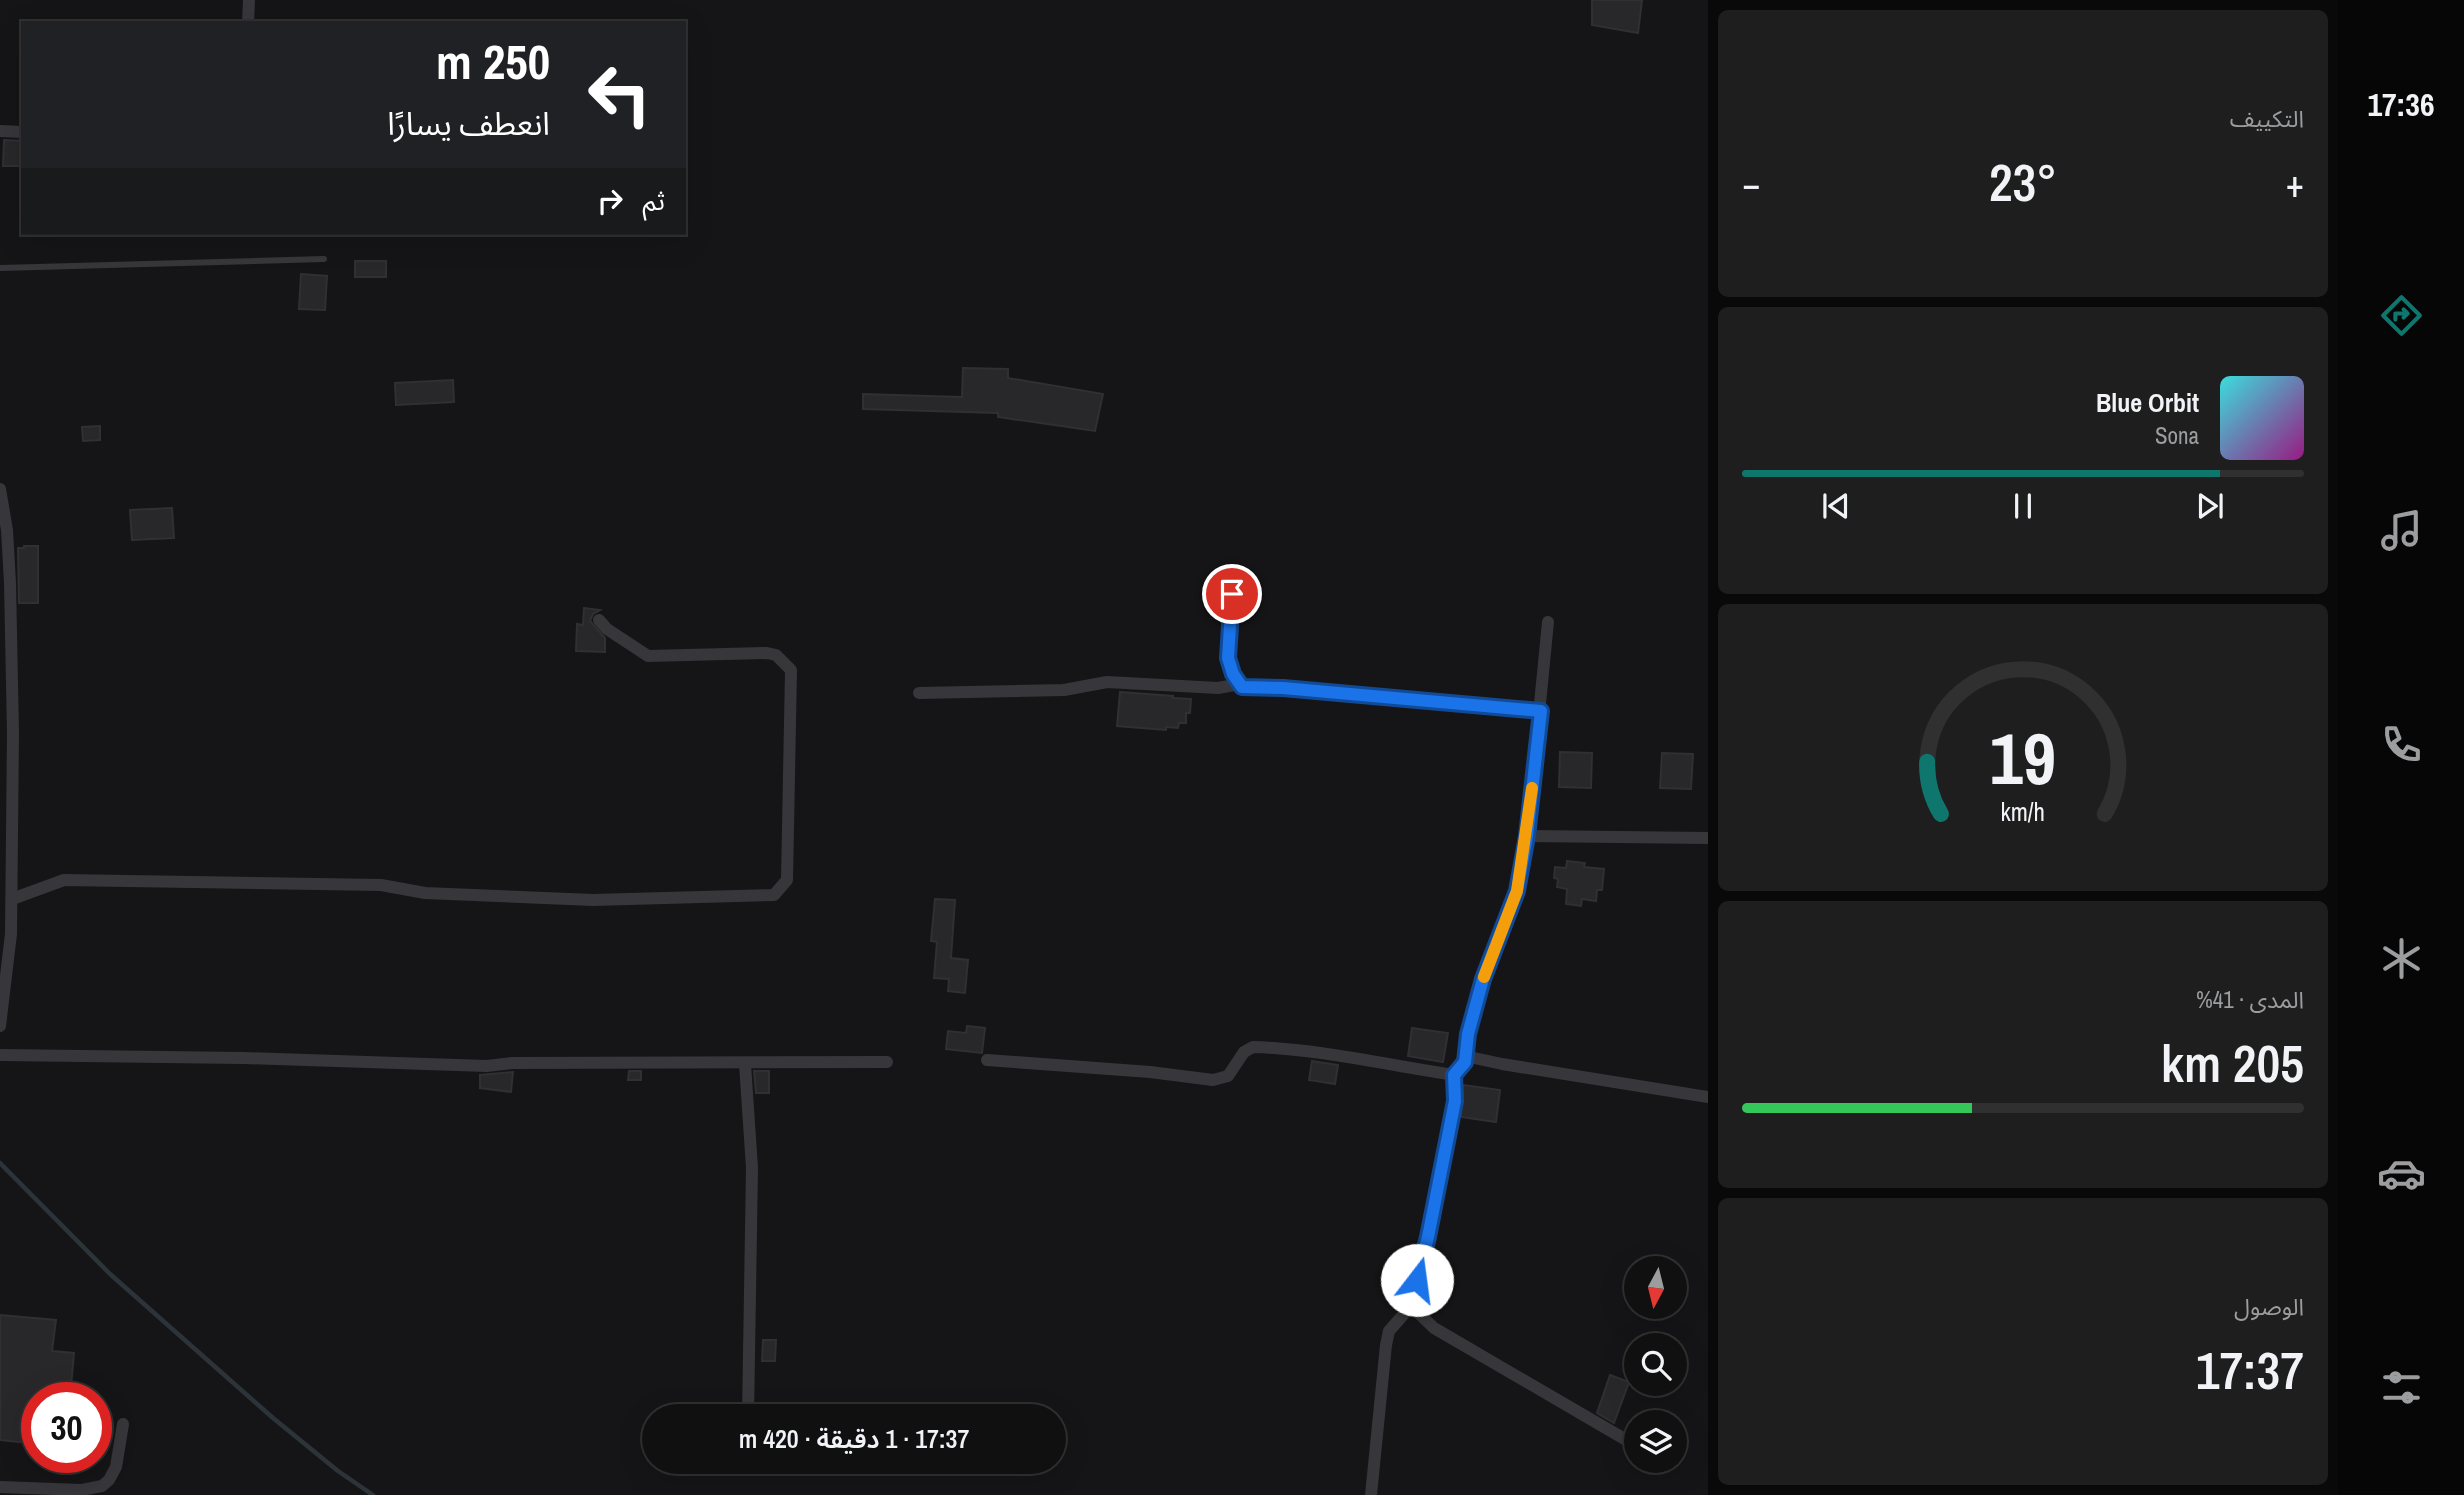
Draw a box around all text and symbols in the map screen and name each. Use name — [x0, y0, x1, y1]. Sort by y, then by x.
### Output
text: 250 m — [436, 28, 550, 94]
icon: left — [574, 49, 665, 140]
text: 17:36 — [2367, 83, 2435, 126]
text: انعطف يسارًا — [387, 102, 550, 145]
text: التكييف — [2230, 103, 2304, 134]
text: 23° — [1989, 147, 2057, 217]
text: − — [1742, 158, 1760, 209]
text: + — [2286, 158, 2304, 209]
icon: right — [591, 182, 629, 220]
text: ثم — [643, 183, 665, 218]
icon: directions — [2377, 291, 2426, 340]
text: Blue Orbit — [2096, 385, 2199, 420]
text: Sona — [2155, 420, 2199, 451]
icon: previous — [1817, 487, 1855, 525]
icon: pause — [2004, 487, 2042, 525]
icon: next — [2191, 487, 2229, 525]
icon: music — [2377, 506, 2426, 555]
pin — [1202, 564, 1262, 624]
icon: arrive — [1213, 575, 1251, 613]
text: 19 — [1990, 709, 2056, 807]
icon: phone — [2377, 720, 2426, 769]
text: km/h — [2001, 794, 2045, 828]
icon: climate — [2377, 934, 2426, 983]
text: المدى · 41% — [2196, 984, 2304, 1015]
text: 205 km — [2161, 1028, 2304, 1098]
icon: car — [2377, 1149, 2426, 1198]
position arrow — [1380, 1243, 1454, 1317]
north arrow — [1624, 1256, 1687, 1320]
map controls — [1624, 1256, 1687, 1473]
text: الوصول — [2234, 1291, 2304, 1322]
button: search — [1624, 1333, 1687, 1396]
text: 17:37 — [2196, 1335, 2304, 1405]
icon: filters — [2377, 1363, 2426, 1412]
speed limit sign: 30 — [21, 1382, 112, 1473]
button: layers — [1624, 1410, 1687, 1473]
text: 17:37 · 1 دقيقة · 420 m — [739, 1421, 969, 1456]

